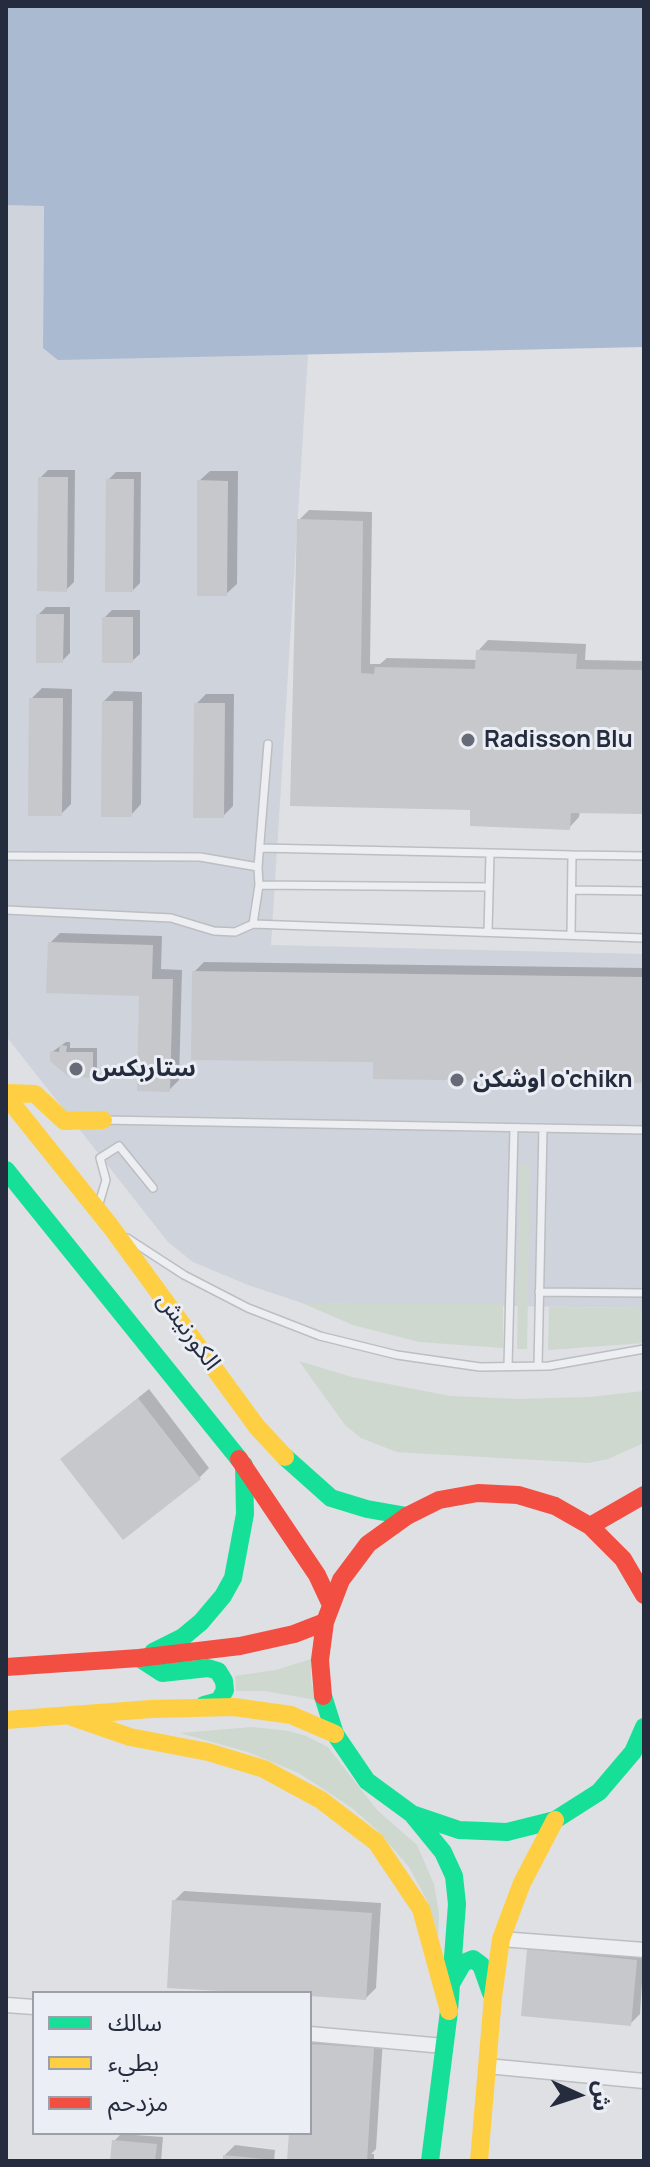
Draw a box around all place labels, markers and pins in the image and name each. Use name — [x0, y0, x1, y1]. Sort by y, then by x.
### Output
place label: Radisson Blu — [484, 726, 633, 754]
marker: Radisson Blu — [459, 731, 477, 749]
place label: ستاربكس — [92, 1055, 196, 1083]
marker: ستاربكس — [67, 1060, 85, 1078]
place label: اوشكن o'chikn — [473, 1066, 632, 1094]
marker: اوشكن o'chikn — [448, 1071, 466, 1089]

